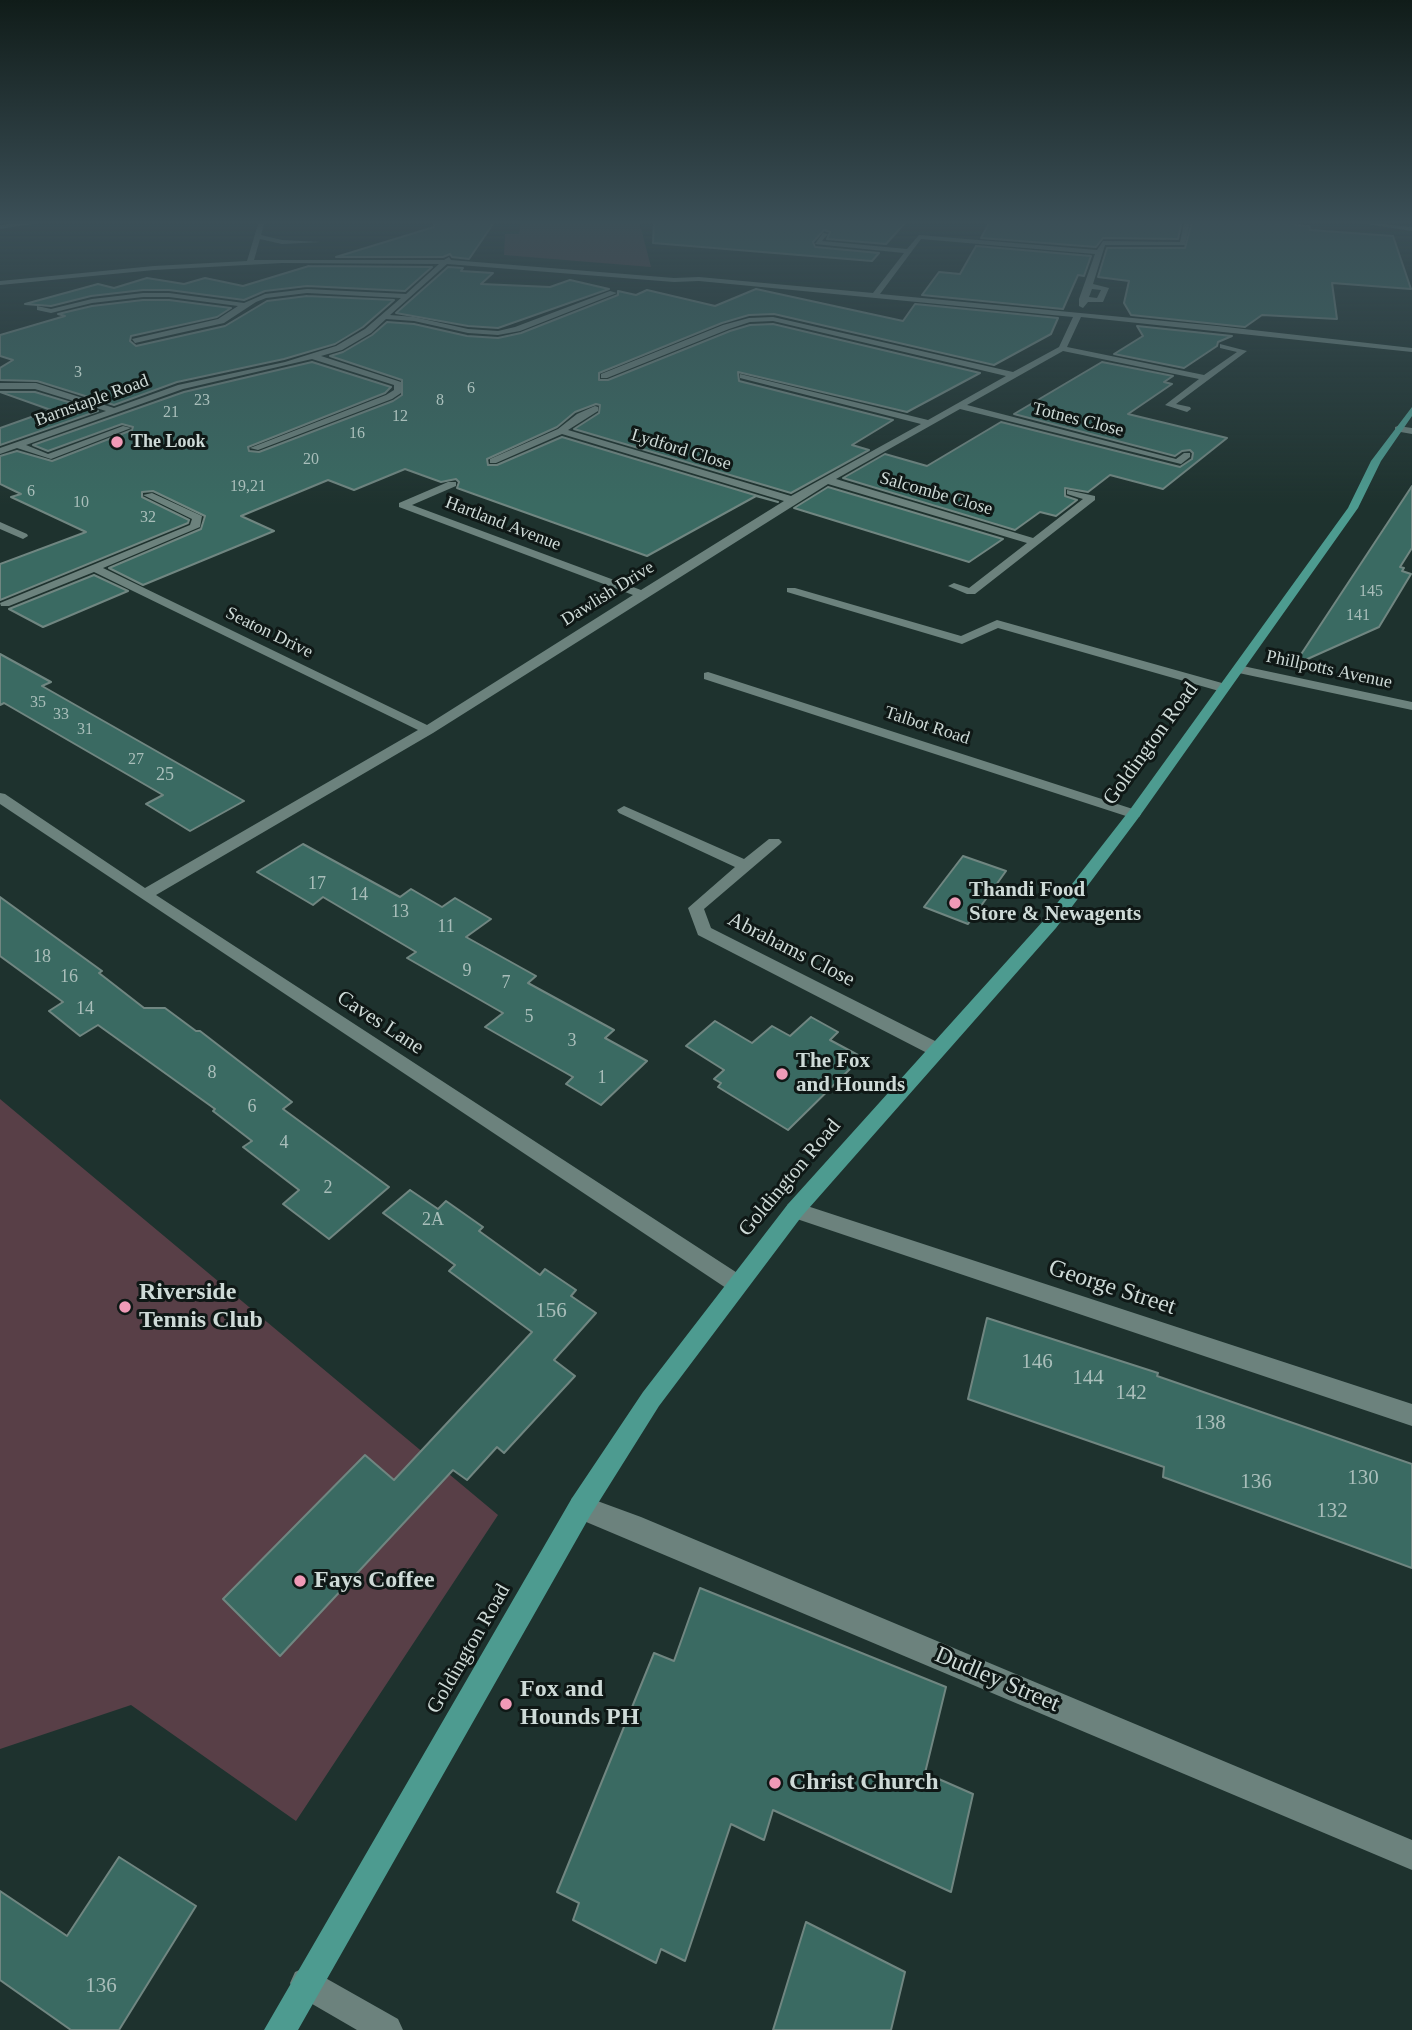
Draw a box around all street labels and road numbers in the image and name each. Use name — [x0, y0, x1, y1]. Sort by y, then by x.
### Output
street label: Barnstaple Road — [32, 370, 152, 432]
street label: Totnes Close — [1030, 398, 1126, 442]
street label: Lydford Close — [628, 425, 734, 475]
street label: Salcombe Close — [877, 468, 995, 520]
street label: Hartland Avenue — [442, 492, 564, 556]
street label: Dawlish Drive — [558, 557, 658, 631]
street label: Seaton Drive — [222, 603, 316, 663]
street label: Phillpotts Avenue — [1264, 646, 1394, 694]
street label: Goldington Road — [1098, 678, 1204, 810]
street label: Talbot Road — [882, 702, 972, 750]
street label: Abrahams Close — [723, 907, 859, 993]
street label: Caves Lane — [332, 986, 428, 1060]
street label: Goldington Road — [734, 1114, 846, 1242]
street label: George Street — [1045, 1254, 1179, 1322]
street label: Goldington Road — [422, 1580, 516, 1718]
street label: Dudley Street — [930, 1641, 1064, 1719]

